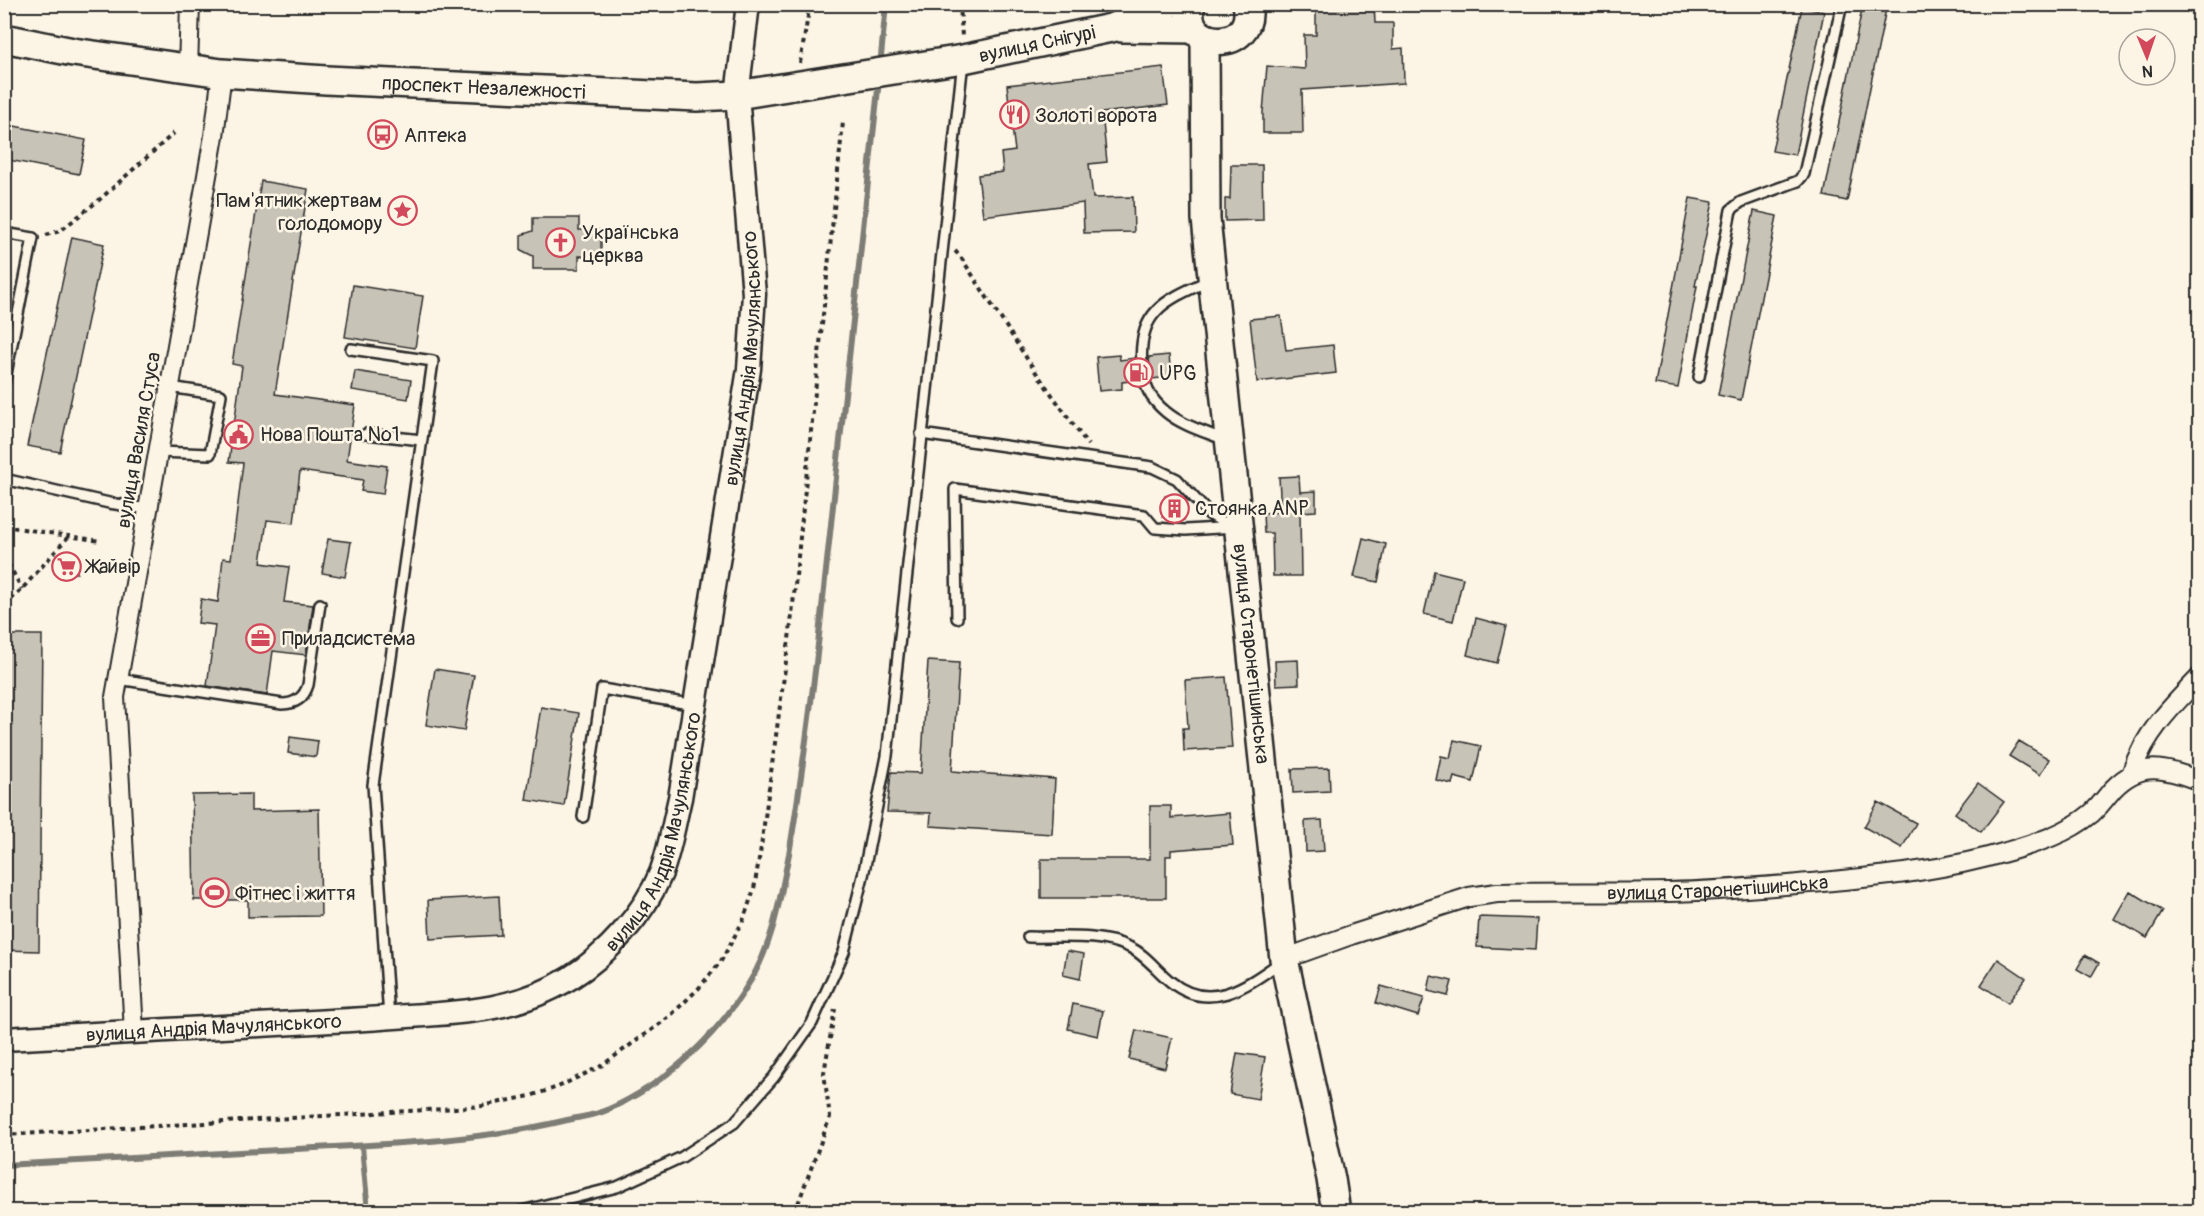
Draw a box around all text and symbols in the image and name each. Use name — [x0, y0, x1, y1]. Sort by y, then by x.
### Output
street label: вулиця Снігурі — [977, 20, 1098, 68]
north arrow — [2117, 27, 2177, 87]
text: N — [2142, 61, 2153, 81]
street label: проспект Незалежності — [381, 71, 586, 105]
restaurant icon: Золоті ворота — [998, 99, 1030, 131]
place label: Золоті ворота — [1035, 103, 1157, 128]
bus stop icon: Аптека — [367, 119, 399, 151]
place label: Аптека — [404, 123, 467, 148]
place label: Пам'ятник жертвам голодомору — [216, 188, 382, 236]
place icon: Пам'ятник жертвам голодомору — [387, 195, 419, 227]
place label: Українська церква — [582, 220, 679, 268]
church icon: Українська церква — [545, 227, 577, 259]
street label: вулиця Андрія Мачулянського — [718, 230, 767, 487]
street label: вулиця Василя Стуса — [111, 350, 166, 530]
fuel station icon: UPG — [1122, 357, 1154, 389]
place label: UPG — [1159, 361, 1197, 386]
public building icon: Нова Пошта №1 — [223, 418, 255, 450]
place label: Нова Пошта №1 — [260, 422, 400, 447]
building icon: Стоянка ANP — [1158, 492, 1190, 524]
place label: Стоянка ANP — [1195, 496, 1309, 521]
street label: вулиця Старонетішинська — [1227, 542, 1275, 765]
supermarket icon: Жайвір — [50, 550, 82, 582]
place label: Жайвір — [84, 554, 141, 579]
office icon: Приладсистема — [245, 622, 277, 654]
place label: Приладсистема — [282, 626, 415, 651]
street label: вулиця Андрія Мачулянського — [600, 710, 707, 957]
street label: вулиця Старонетішинська — [1607, 870, 1829, 905]
sports icon: Фітнес і життя — [198, 877, 230, 909]
place label: Фітнес і життя — [235, 881, 355, 906]
street label: вулиця Андрія Мачулянського — [85, 1008, 343, 1048]

